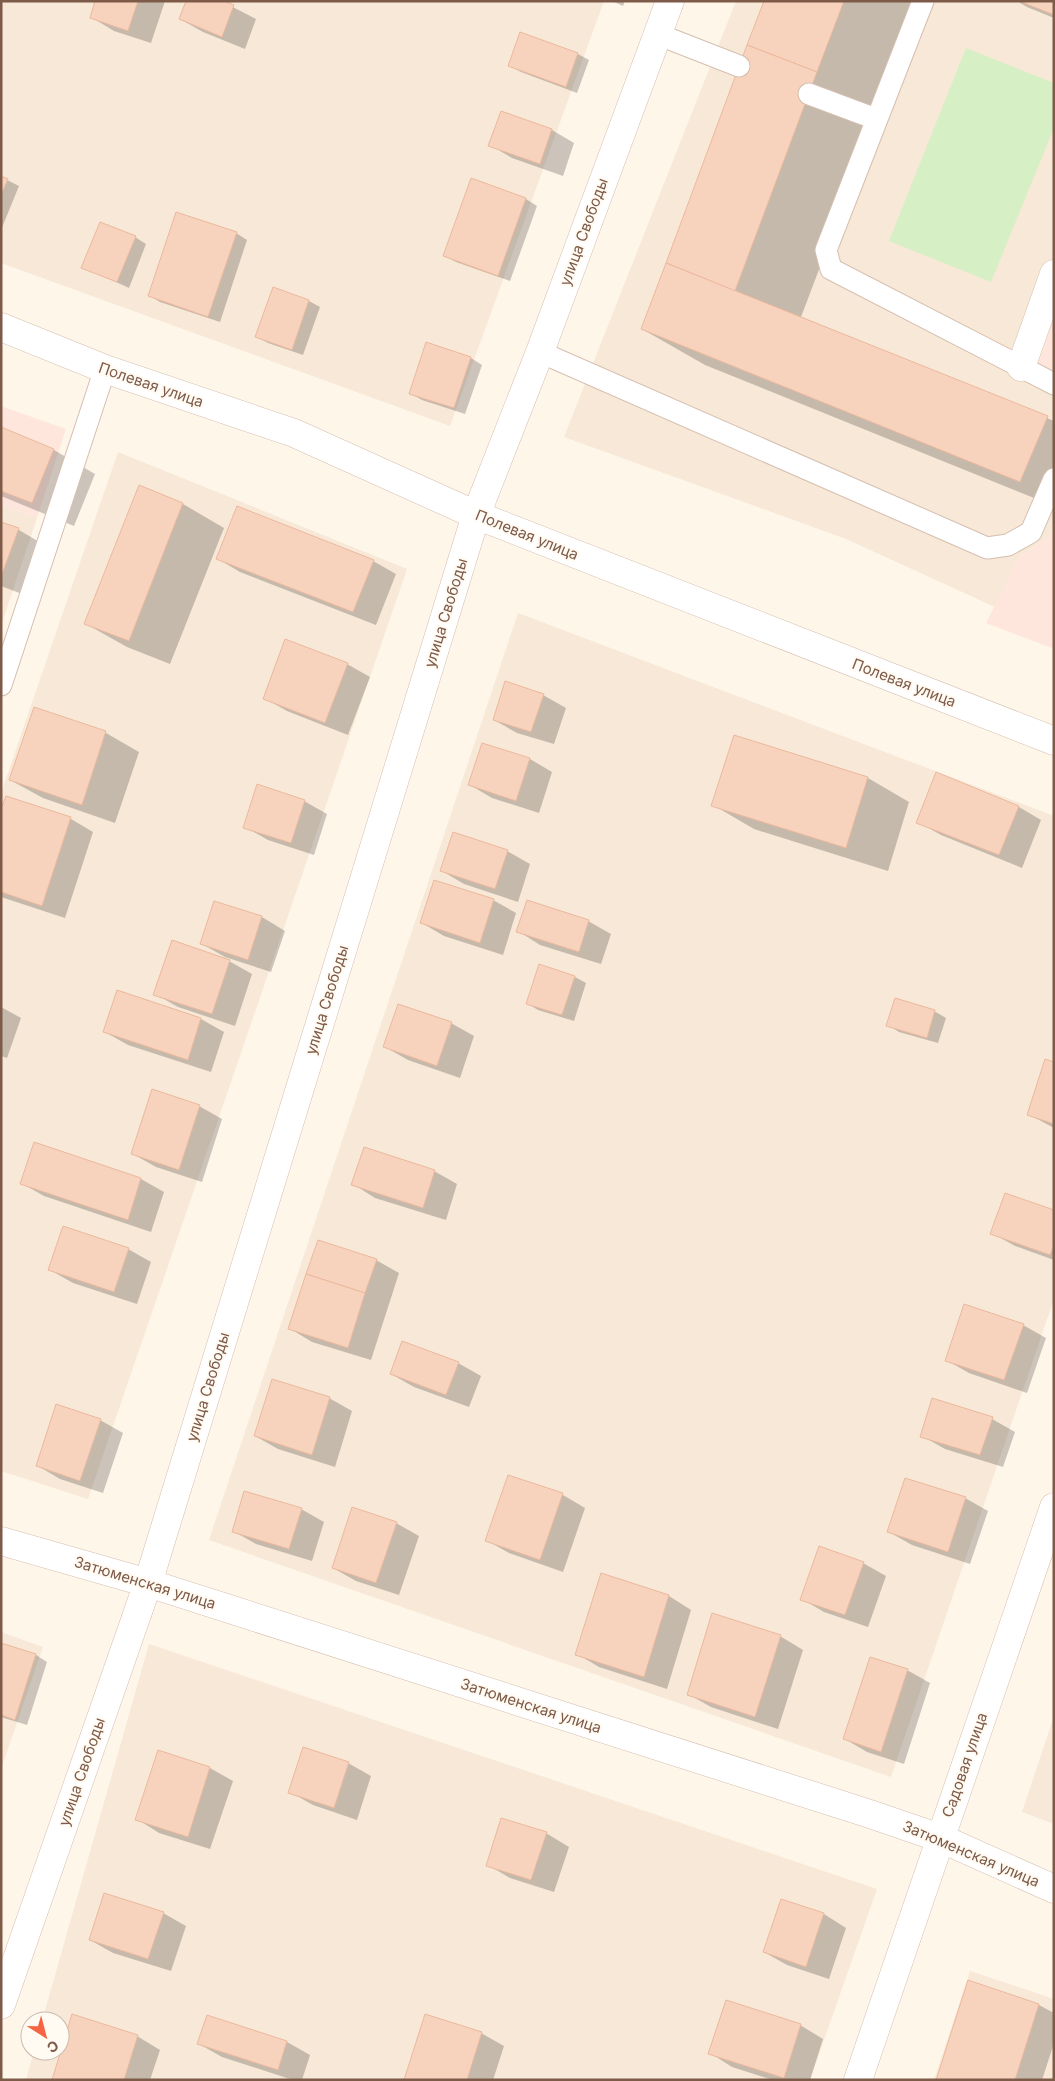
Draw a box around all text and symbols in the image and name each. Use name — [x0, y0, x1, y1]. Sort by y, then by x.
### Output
street label: улица Свободы — [555, 175, 612, 288]
street label: Полевая улица — [96, 358, 206, 411]
street label: Полевая улица — [473, 505, 582, 564]
street label: улица Свободы — [420, 556, 471, 670]
street label: Полевая улица — [850, 654, 959, 711]
street label: улица Свободы — [301, 943, 352, 1057]
street label: улица Свободы — [182, 1330, 233, 1444]
street label: Затюменская улица — [72, 1552, 218, 1613]
street label: Затюменская улица — [458, 1674, 604, 1737]
street label: Садовая улица — [938, 1710, 991, 1820]
street label: улица Свободы — [54, 1715, 109, 1829]
street label: Затюменская улица — [900, 1816, 1043, 1891]
north arrow — [20, 2011, 70, 2061]
text: С — [44, 2037, 62, 2057]

